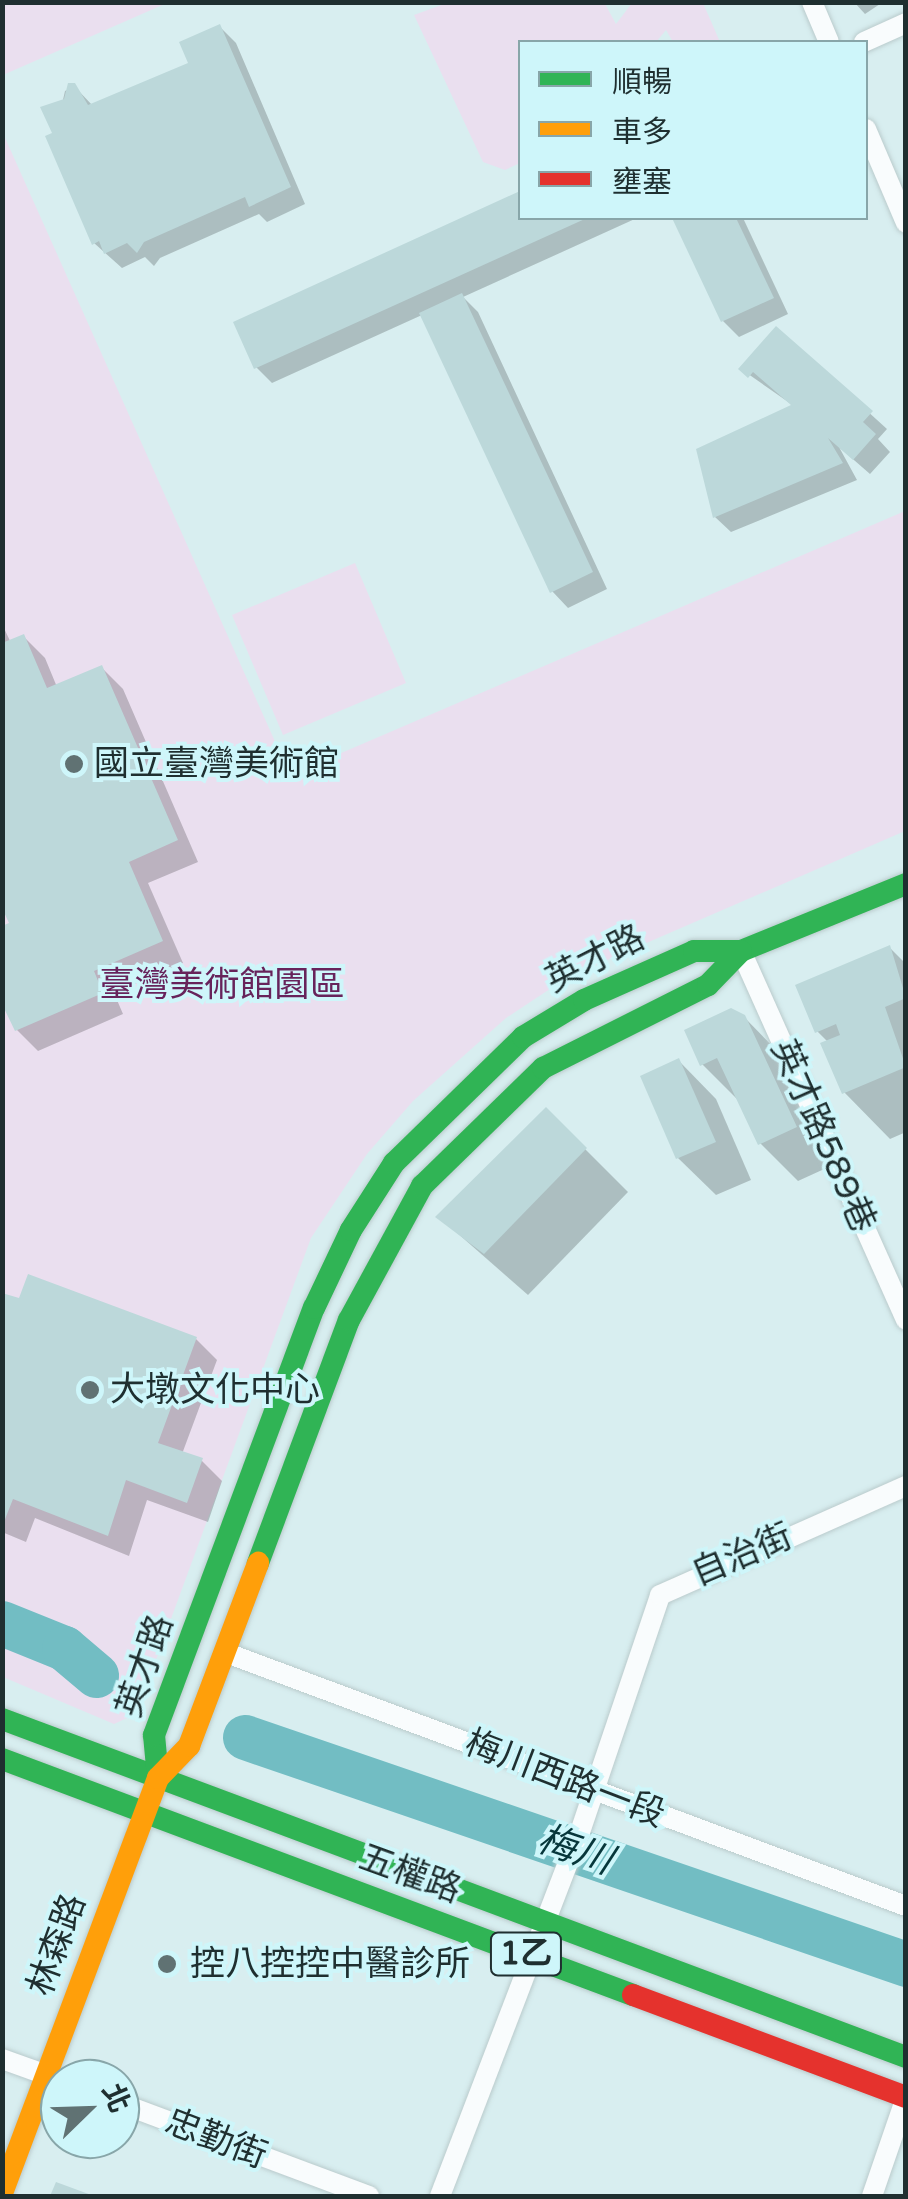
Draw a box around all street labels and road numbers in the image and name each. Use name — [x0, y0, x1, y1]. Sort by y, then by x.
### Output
street label: 英才路 — [539, 916, 651, 1002]
street label: 英才路589巷 — [762, 1033, 884, 1239]
street label: 自治街 — [685, 1515, 799, 1595]
street label: 英才路 — [108, 1610, 182, 1722]
street label: 梅川西路一段 — [459, 1722, 671, 1836]
street label: 五權路 — [353, 1836, 467, 1912]
street label: 林森路 — [19, 1888, 95, 2002]
road number: 1乙 — [488, 1927, 564, 1981]
street label: 忠勤街 — [159, 2101, 273, 2177]

